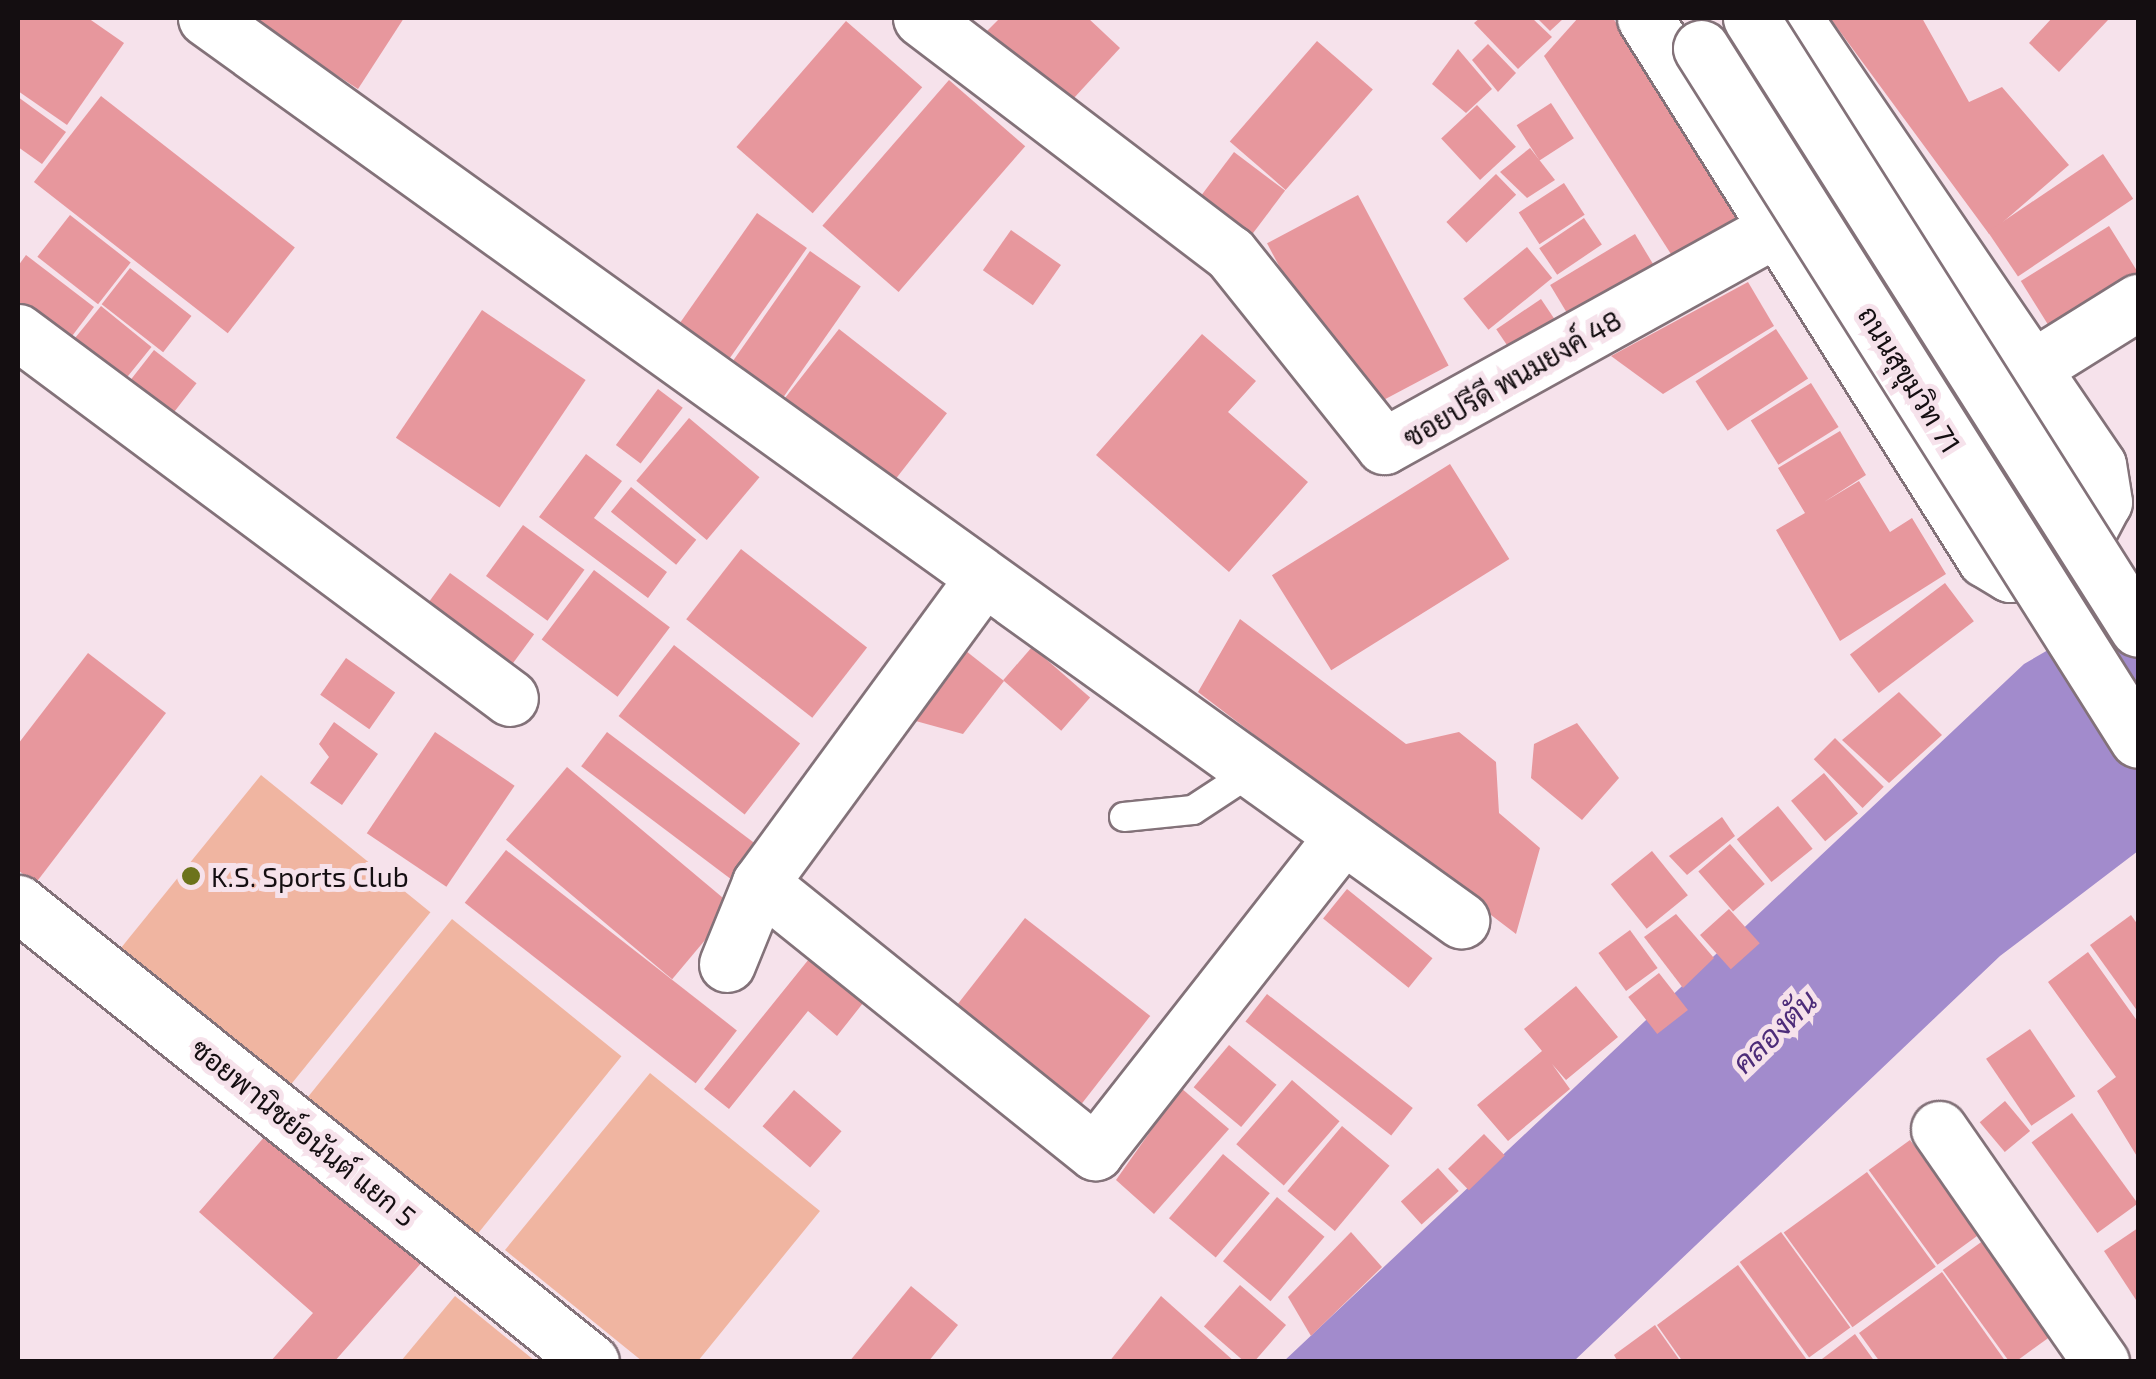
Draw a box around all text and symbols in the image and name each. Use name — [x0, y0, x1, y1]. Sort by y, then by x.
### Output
street label: ถนนสุขุมวิท 71 — [1852, 300, 1968, 458]
street label: ซอยปรีดี พนมยงค์ 48 — [1397, 302, 1627, 454]
place label: K.S. Sports Club — [211, 859, 409, 893]
marker: K.S. Sports Club — [180, 865, 202, 887]
water label: คลองตัน — [1724, 982, 1824, 1080]
street label: ซอยพานิชย์อนันต์ แยก 5 — [185, 1031, 423, 1233]

